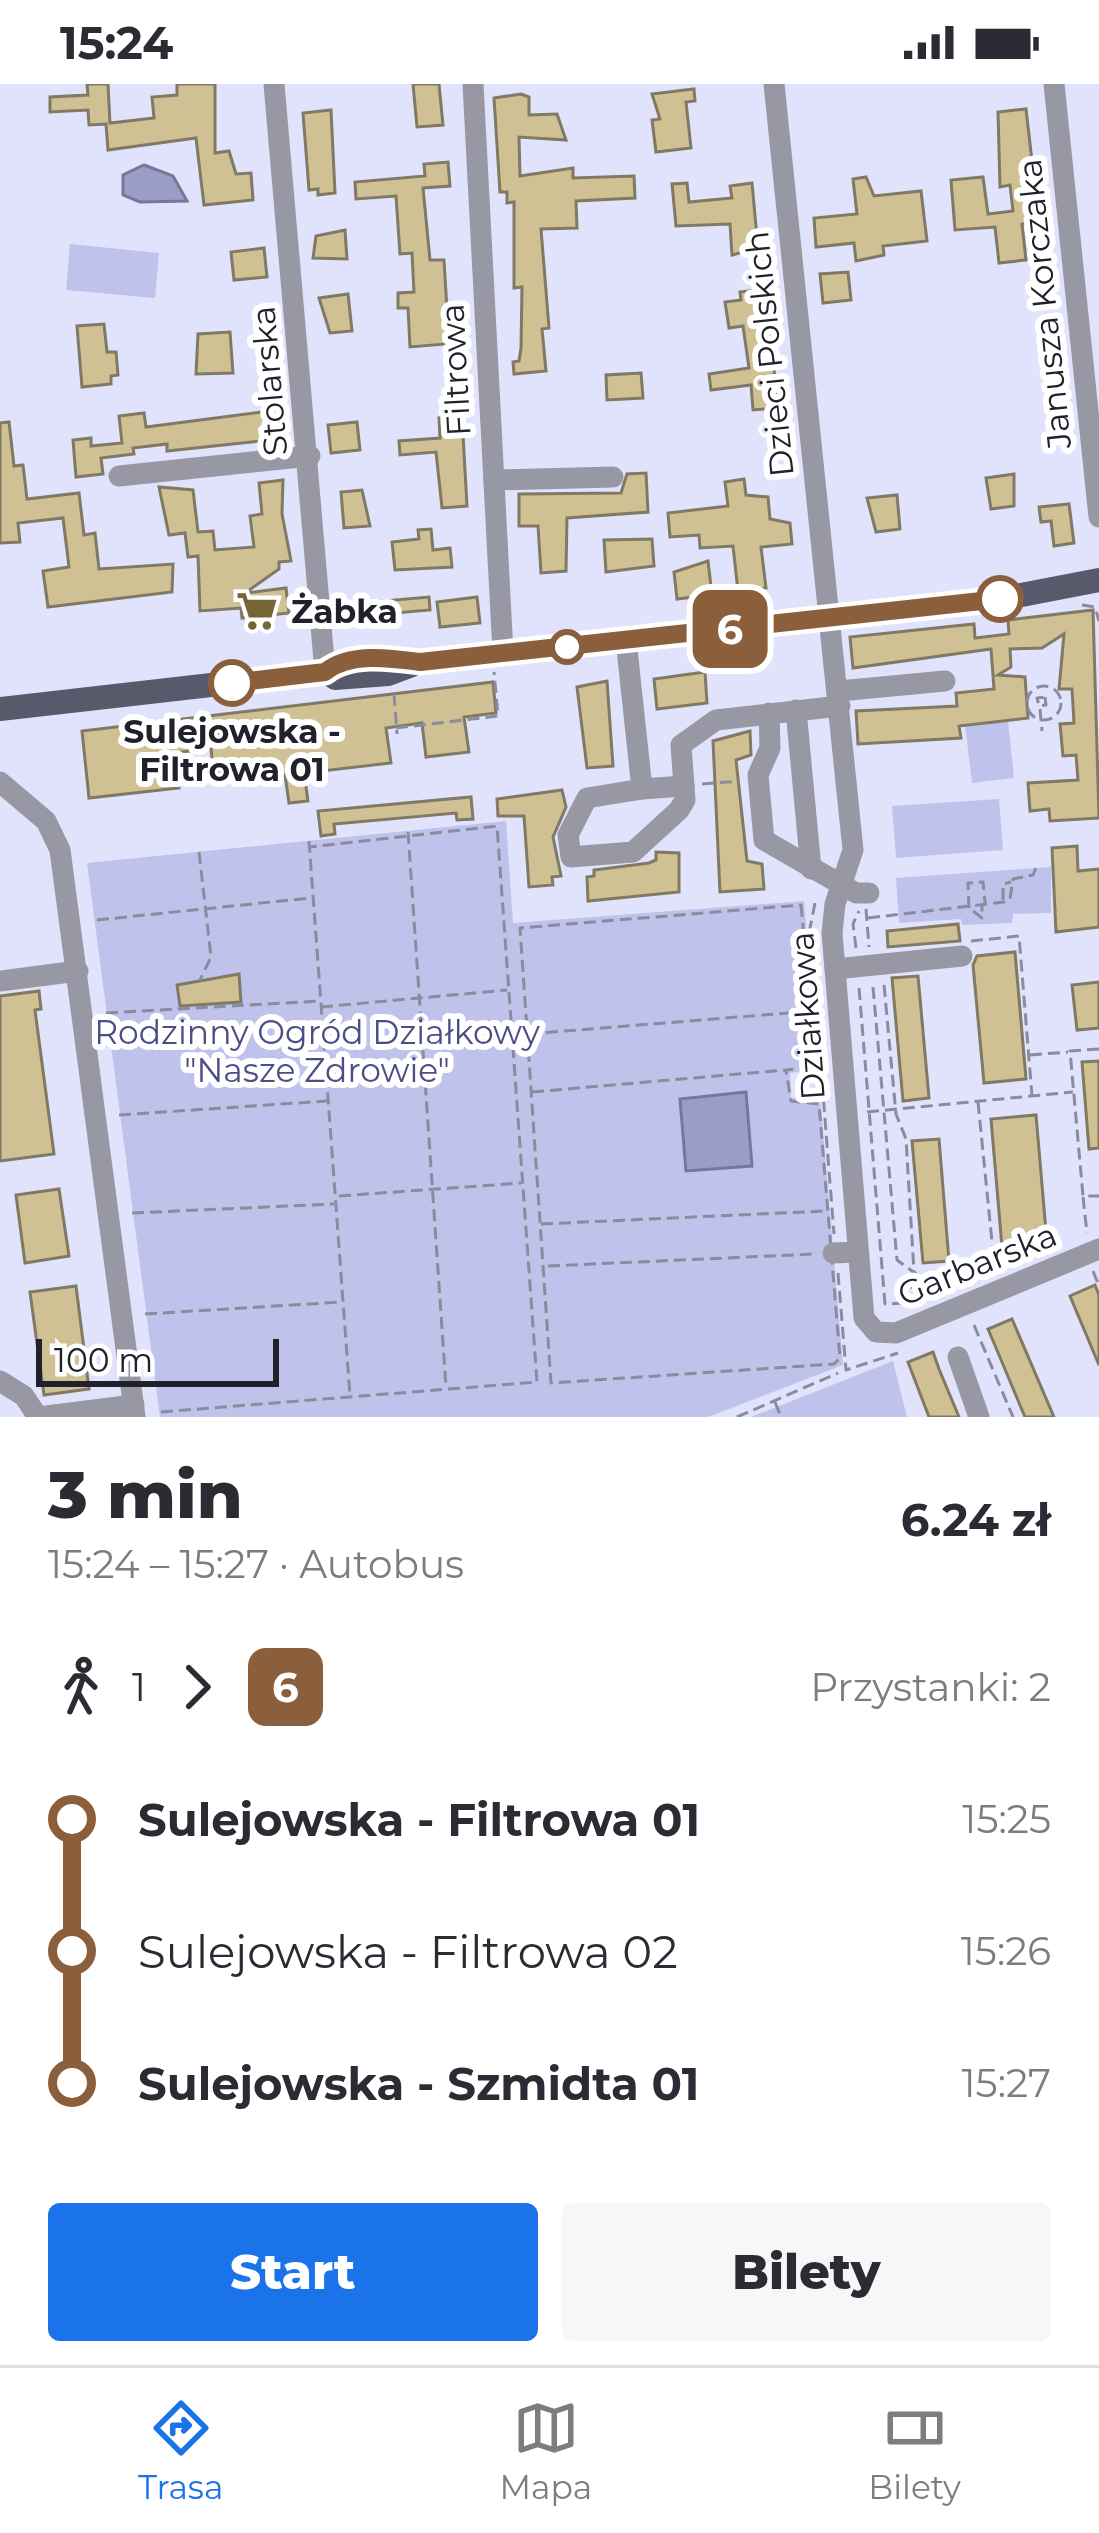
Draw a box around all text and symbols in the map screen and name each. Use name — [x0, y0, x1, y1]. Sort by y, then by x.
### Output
text: 15:24 — [60, 15, 173, 70]
street label: Janusza Korczaka — [1009, 157, 1079, 452]
street label: Dzieci Polskich — [736, 229, 802, 479]
street label: Filtrowa — [432, 303, 478, 437]
street label: Stolarska — [243, 304, 295, 458]
unlabelled marker — [978, 577, 1022, 621]
supermarket icon: Żabka — [234, 588, 280, 634]
line badge: 6 — [691, 590, 769, 668]
place label: Żabka — [291, 591, 398, 631]
text: 6 — [717, 603, 743, 655]
unlabelled marker — [551, 631, 583, 663]
marker: Sulejowska - Filtrowa 01 — [210, 661, 254, 705]
place label: Sulejowska - Filtrowa 01 — [123, 711, 341, 789]
street label: Działkowa — [781, 930, 833, 1102]
park label: Rodzinny Ogród Działkowy "Nasze Zdrowie" — [94, 1012, 540, 1090]
street label: Garbarska — [892, 1214, 1062, 1314]
scale bar — [36, 1333, 279, 1386]
text: 100 m — [54, 1340, 153, 1380]
text: 3 min — [48, 1454, 243, 1535]
text: 6.24 zł — [901, 1492, 1051, 1547]
text: 15:24 – 15:27 · Autobus — [48, 1540, 464, 1588]
icon: walk — [48, 1654, 114, 1720]
icon: forward — [164, 1654, 230, 1720]
text: 6 — [272, 1661, 299, 1713]
text: 1 — [132, 1663, 146, 1711]
text: Przystanki: 2 — [810, 1663, 1051, 1711]
text: Sulejowska - Filtrowa 01 — [138, 1792, 700, 1847]
text: 15:25 — [962, 1795, 1051, 1843]
text: Sulejowska - Filtrowa 02 — [138, 1924, 678, 1979]
text: 15:26 — [961, 1927, 1051, 1975]
text: Sulejowska - Szmidta 01 — [138, 2056, 700, 2111]
text: 15:27 — [962, 2059, 1051, 2107]
button: Start — [48, 2203, 538, 2341]
button: Bilety — [562, 2203, 1051, 2341]
tab: Trasa — [138, 2395, 223, 2507]
tab: Mapa — [499, 2395, 592, 2507]
tab: Bilety — [868, 2395, 961, 2507]

